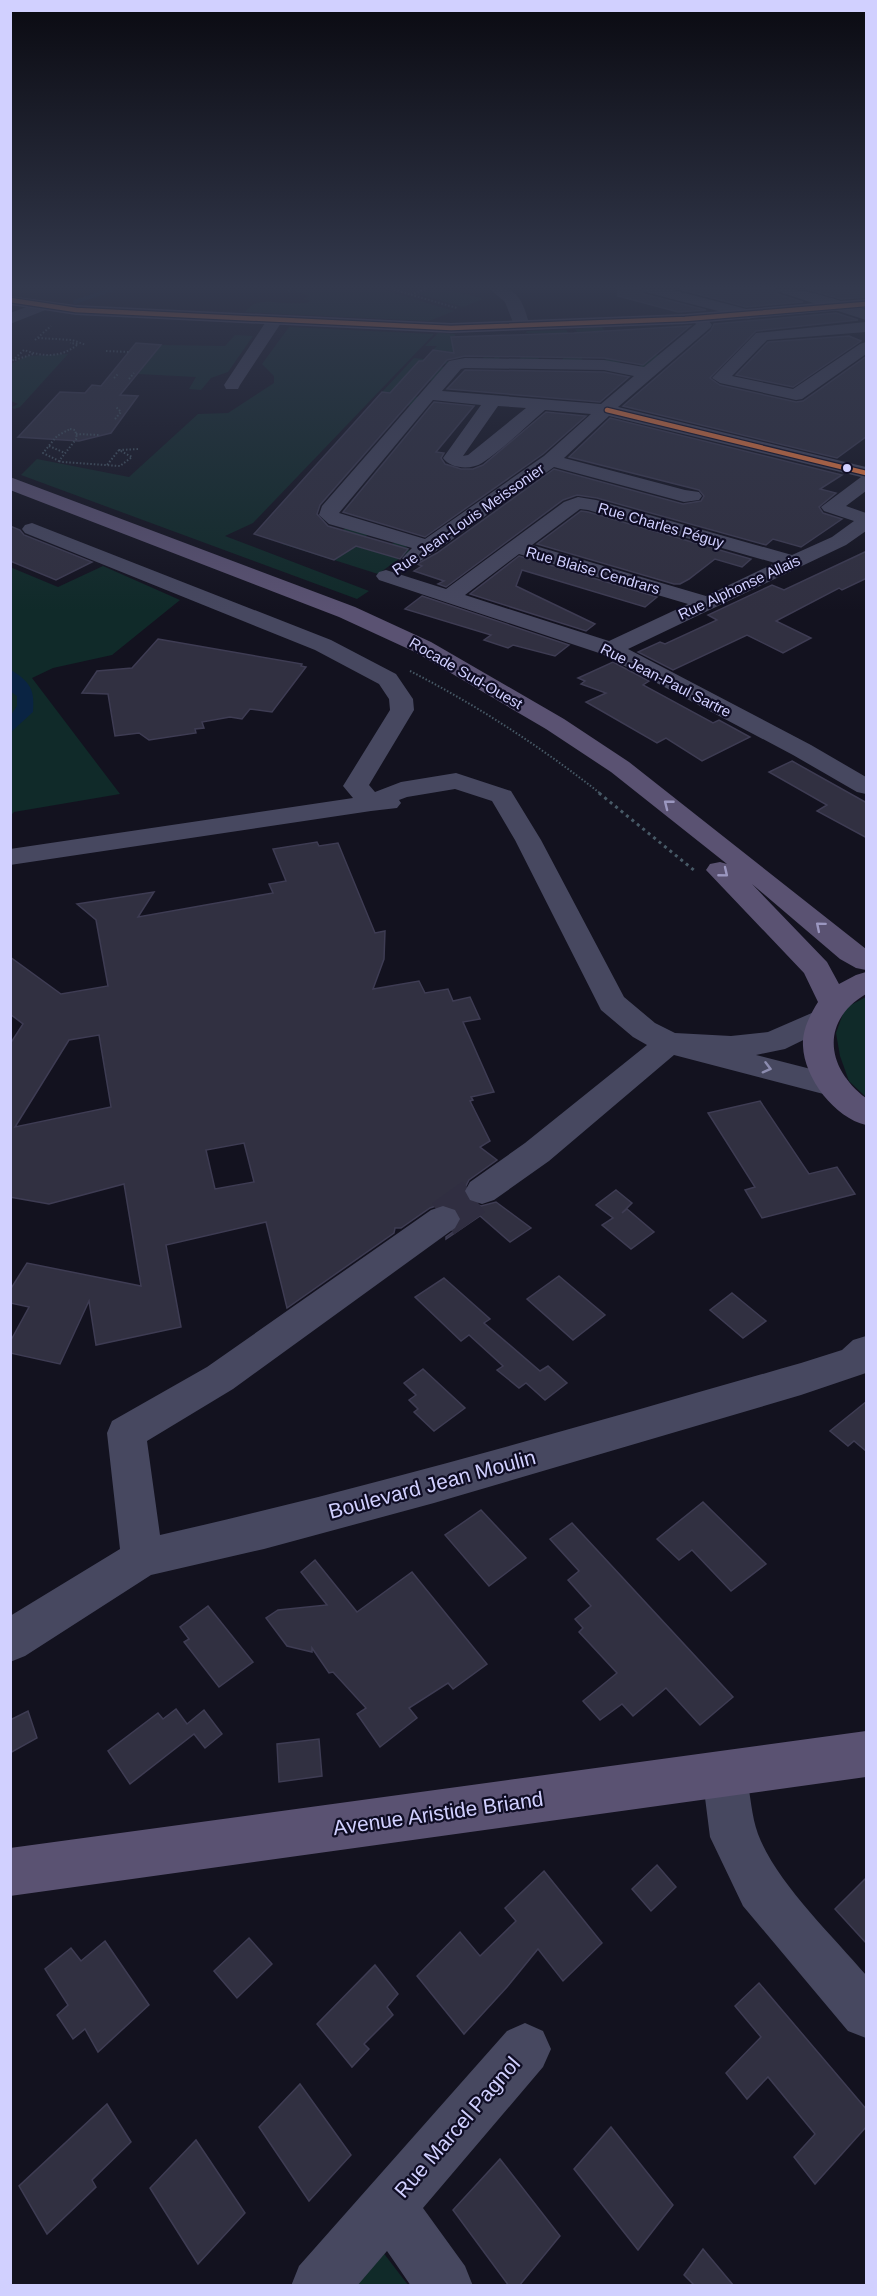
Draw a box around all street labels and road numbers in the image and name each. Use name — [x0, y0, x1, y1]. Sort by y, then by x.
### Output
street label: Rue Jean-Louis Meissonier — [389, 460, 547, 578]
street label: Rue Charles Péguy — [596, 499, 726, 551]
street label: Rue Blaise Cendrars — [524, 543, 662, 597]
street label: Rue Alphonse Allais — [675, 551, 803, 623]
street label: Rocade Sud-Ouest — [407, 634, 526, 713]
street label: Rue Jean-Paul Sartre — [598, 640, 734, 720]
street label: Boulevard Jean Moulin — [326, 1445, 538, 1523]
street label: Avenue Aristide Briand — [331, 1787, 545, 1839]
street label: Rue Marcel Pagnol — [390, 2052, 524, 2202]

